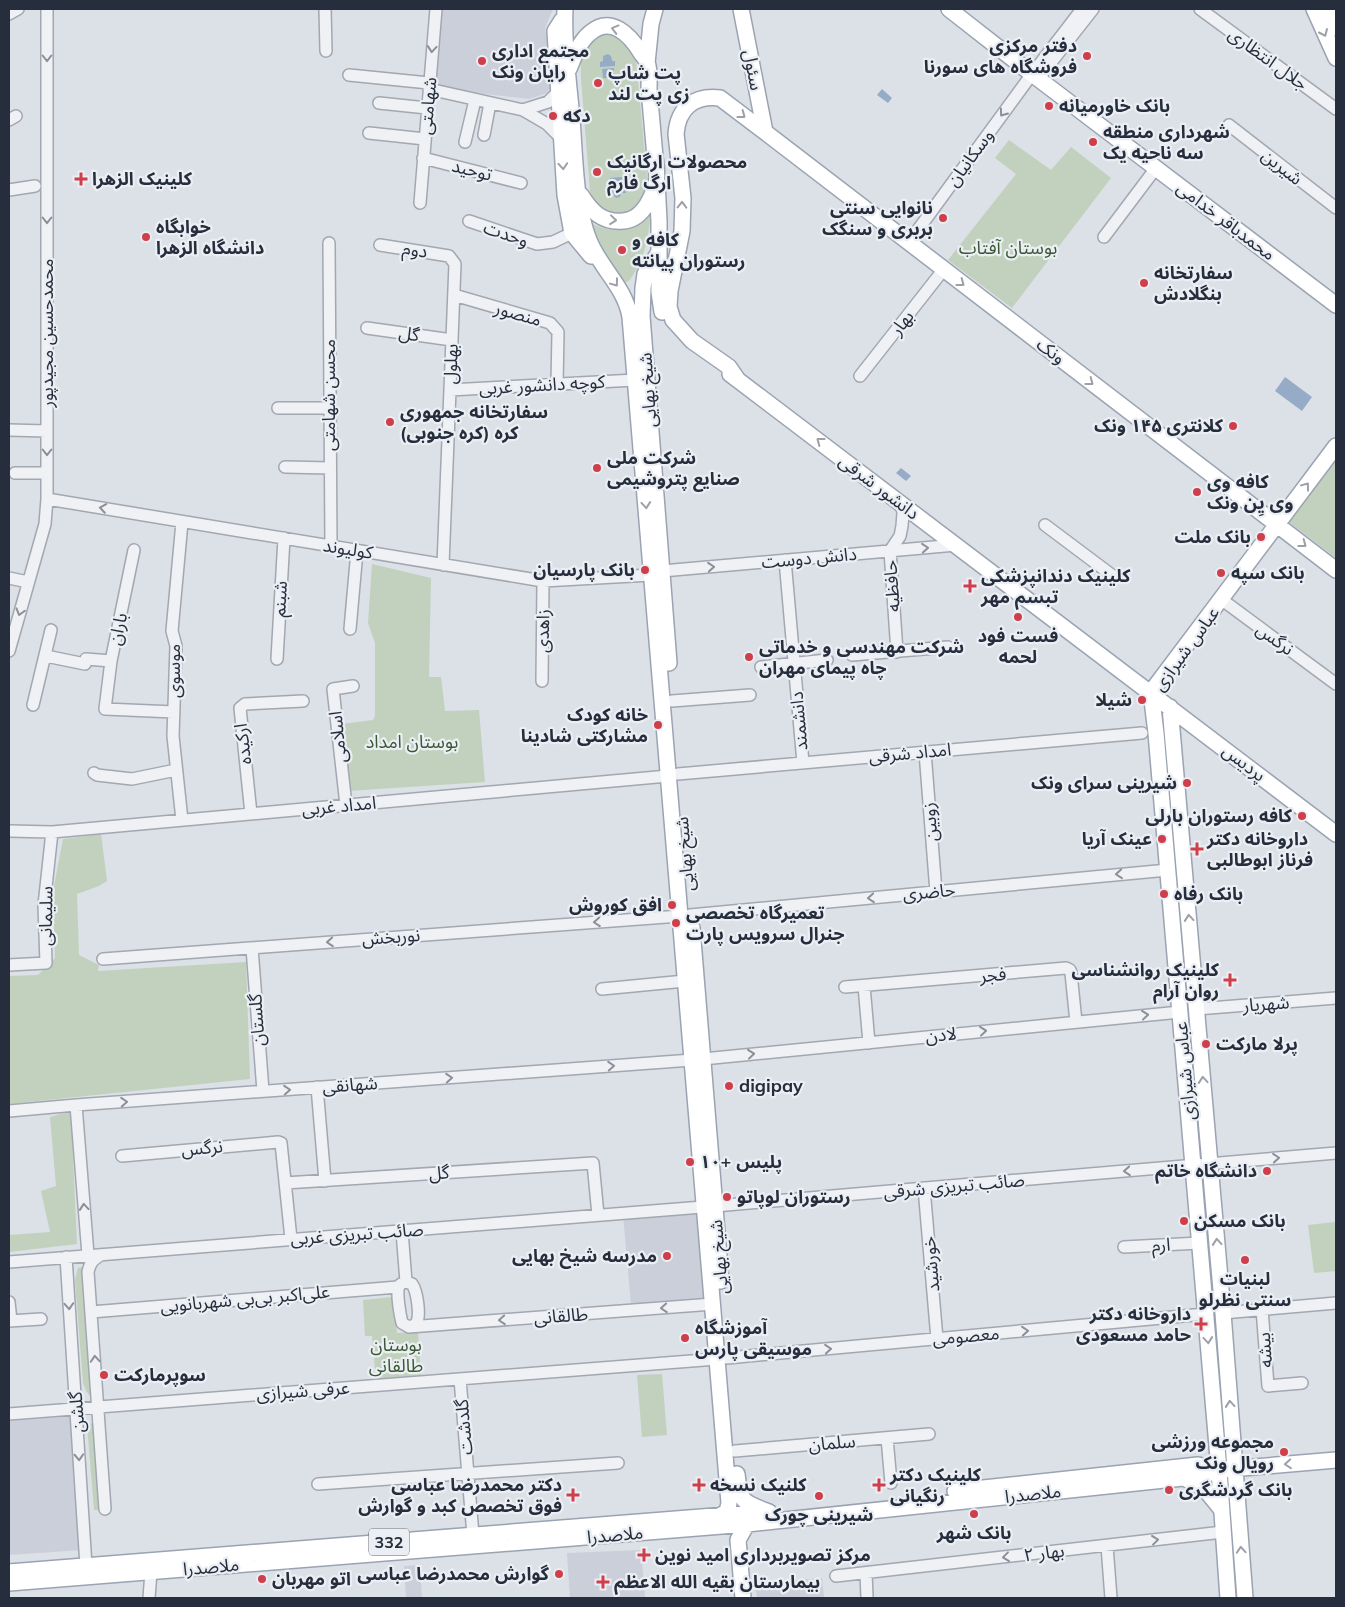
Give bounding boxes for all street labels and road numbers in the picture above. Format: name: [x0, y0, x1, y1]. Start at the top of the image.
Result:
street label: جلال انتظاری: [1224, 22, 1313, 95]
street label: سئول: [738, 47, 769, 92]
street label: شهامتی: [414, 76, 441, 136]
street label: وسکانیان: [941, 124, 998, 191]
street label: شیرین: [1257, 143, 1307, 190]
street label: توحید: [450, 153, 495, 186]
street label: محمدباقر خدامی: [1172, 176, 1280, 265]
street label: وحدت: [481, 215, 532, 252]
street label: دوم: [400, 236, 429, 266]
street label: محمدحسین مجیدپور: [35, 258, 58, 409]
street label: منصور: [491, 296, 544, 331]
street label: بهار: [884, 305, 919, 341]
street label: گل: [397, 321, 422, 347]
street label: ونک: [1032, 332, 1070, 369]
street label: محسن شهامتی: [317, 339, 340, 451]
street label: بهلول: [438, 343, 463, 385]
street label: شیخ بهایی: [633, 352, 664, 428]
street label: کوچه دانشور غربی: [478, 370, 606, 399]
street label: دانشور شرقی: [835, 449, 924, 524]
street label: کولیوند: [321, 533, 375, 564]
street label: دانش دوست: [760, 542, 858, 573]
street label: حافظیه: [878, 559, 905, 613]
street label: شبنم: [267, 580, 294, 618]
street label: عباس شیرازی: [1147, 602, 1224, 696]
street label: زاهدی: [531, 609, 554, 653]
street label: باران: [103, 610, 132, 647]
street label: نرگس: [1252, 617, 1299, 660]
street label: موسوی: [162, 644, 185, 698]
street label: دانشمند: [784, 691, 813, 752]
street label: اسلامی: [323, 710, 352, 764]
street label: ارکیده: [229, 722, 256, 766]
street label: امداد شرقی: [868, 737, 952, 768]
street label: پردیس: [1218, 739, 1271, 787]
street label: امداد غربی: [301, 791, 377, 820]
street label: زوبین: [916, 801, 943, 843]
street label: شیخ بهایی: [670, 815, 701, 892]
street label: حاضری: [902, 878, 956, 905]
street label: سلیمانی: [33, 886, 58, 946]
street label: نوربخش: [361, 923, 421, 950]
street label: فجر: [978, 962, 1007, 987]
street label: شهریار: [1241, 990, 1290, 1017]
street label: گلستان: [243, 993, 270, 1047]
street label: لادن: [924, 1021, 958, 1048]
street label: عباس شیرازی: [1169, 1021, 1200, 1121]
street label: شهانقی: [321, 1071, 378, 1098]
street label: نرگس: [180, 1134, 224, 1161]
street label: گل: [428, 1160, 451, 1185]
street label: صائب تبریزی شرقی: [882, 1168, 1026, 1203]
street label: صائب تبریزی غربی: [290, 1217, 424, 1250]
street label: شیخ بهایی: [704, 1218, 735, 1295]
street label: ارم: [1151, 1233, 1171, 1259]
street label: خورشید: [917, 1235, 944, 1293]
street label: علی‌اکبر بی‌بی شهربانویی: [159, 1280, 331, 1317]
street label: طالقانی: [533, 1302, 589, 1329]
street label: معصومی: [932, 1321, 1000, 1350]
street label: بیشه: [1252, 1331, 1277, 1369]
street label: عرفی شیرازی: [255, 1376, 351, 1405]
street label: گلشن: [64, 1390, 89, 1433]
street label: گلدشت: [450, 1397, 477, 1456]
street label: سلمان: [807, 1429, 857, 1456]
street label: ملاصدرا: [1004, 1479, 1062, 1508]
street label: ملاصدرا: [586, 1521, 644, 1548]
road number: 332: [369, 1528, 409, 1555]
street label: بهار ۲: [1022, 1539, 1066, 1566]
street label: ملاصدرا: [182, 1553, 240, 1580]

